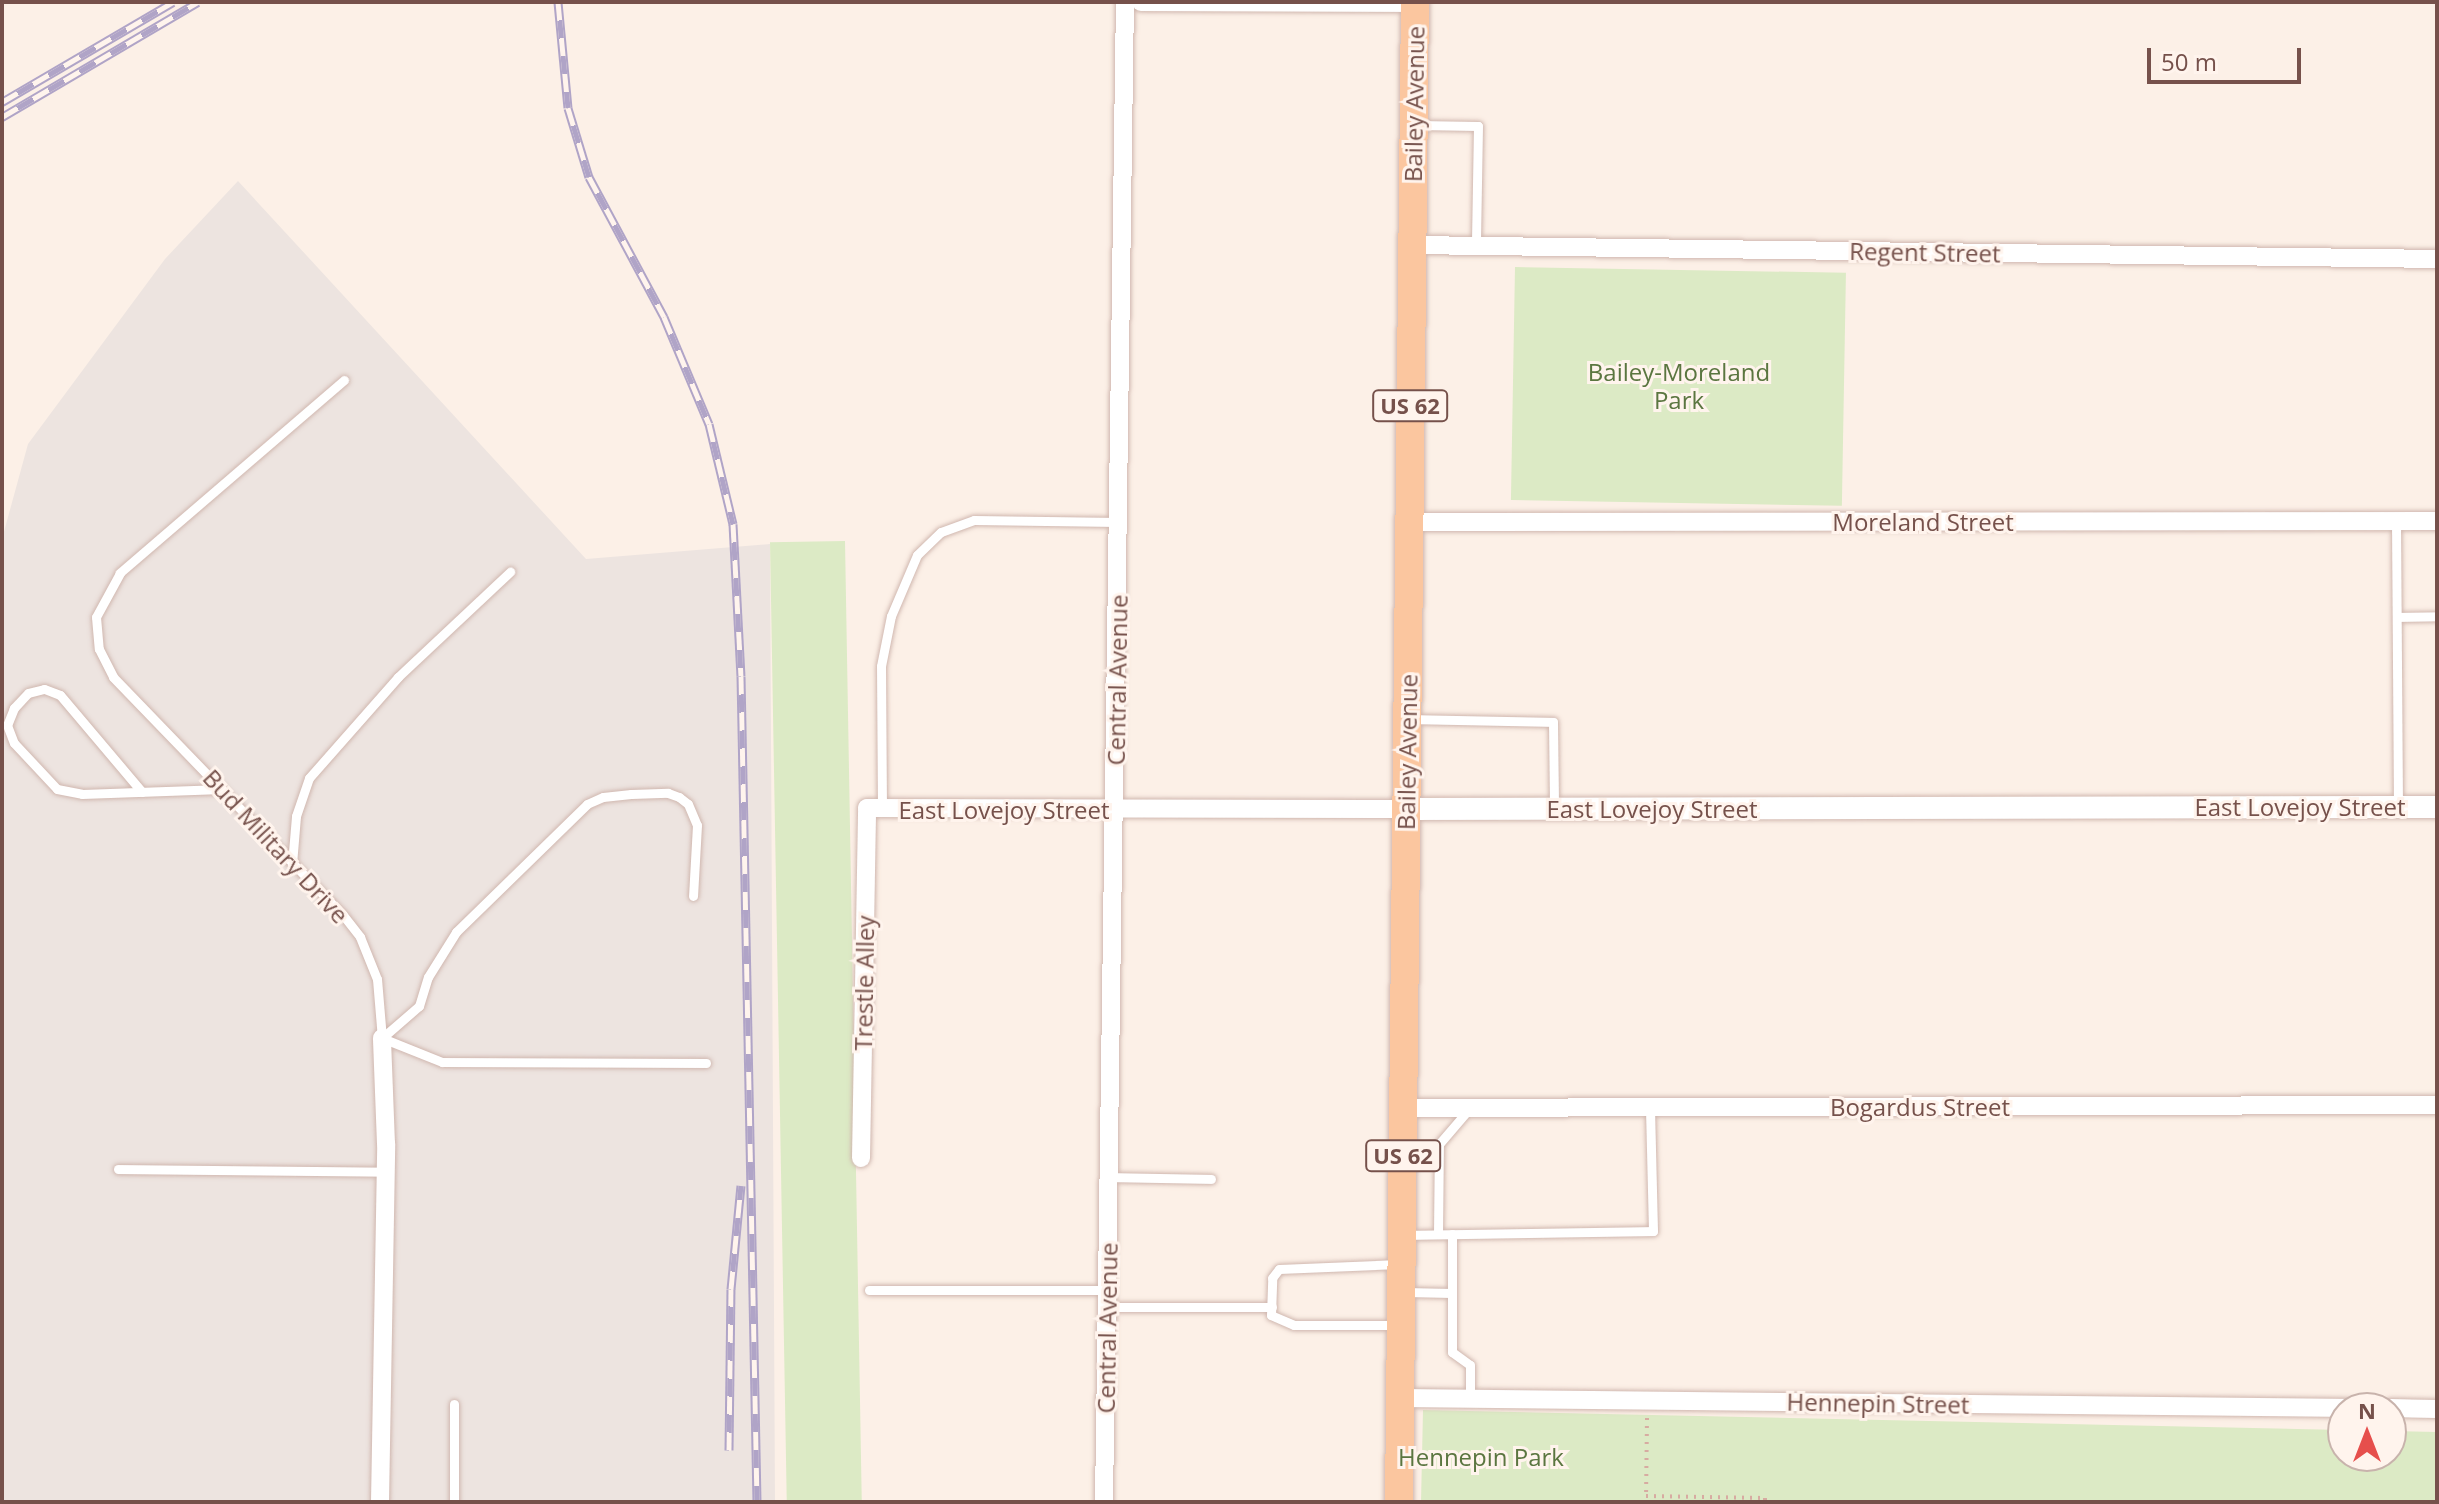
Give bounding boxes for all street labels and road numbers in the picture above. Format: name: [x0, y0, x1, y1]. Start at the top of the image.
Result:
street label: Bailey Avenue: [1398, 26, 1430, 182]
street label: Regent Street: [1849, 236, 2001, 268]
road number: US 62: [1372, 388, 1448, 424]
street label: Moreland Street: [1832, 508, 2014, 536]
street label: Central Avenue: [1101, 594, 1133, 766]
street label: Bailey Avenue: [1391, 674, 1423, 830]
street label: Bud Military Drive: [197, 763, 355, 929]
street label: East Lovejoy Street: [2194, 793, 2406, 821]
street label: East Lovejoy Street: [1546, 795, 1758, 823]
street label: East Lovejoy Street: [898, 796, 1110, 824]
street label: Trestle Alley: [848, 915, 880, 1051]
street label: Bogardus Street: [1830, 1093, 2010, 1121]
road number: US 62: [1365, 1138, 1441, 1174]
street label: Central Avenue: [1091, 1242, 1123, 1414]
street label: Hennepin Street: [1786, 1387, 1970, 1419]

